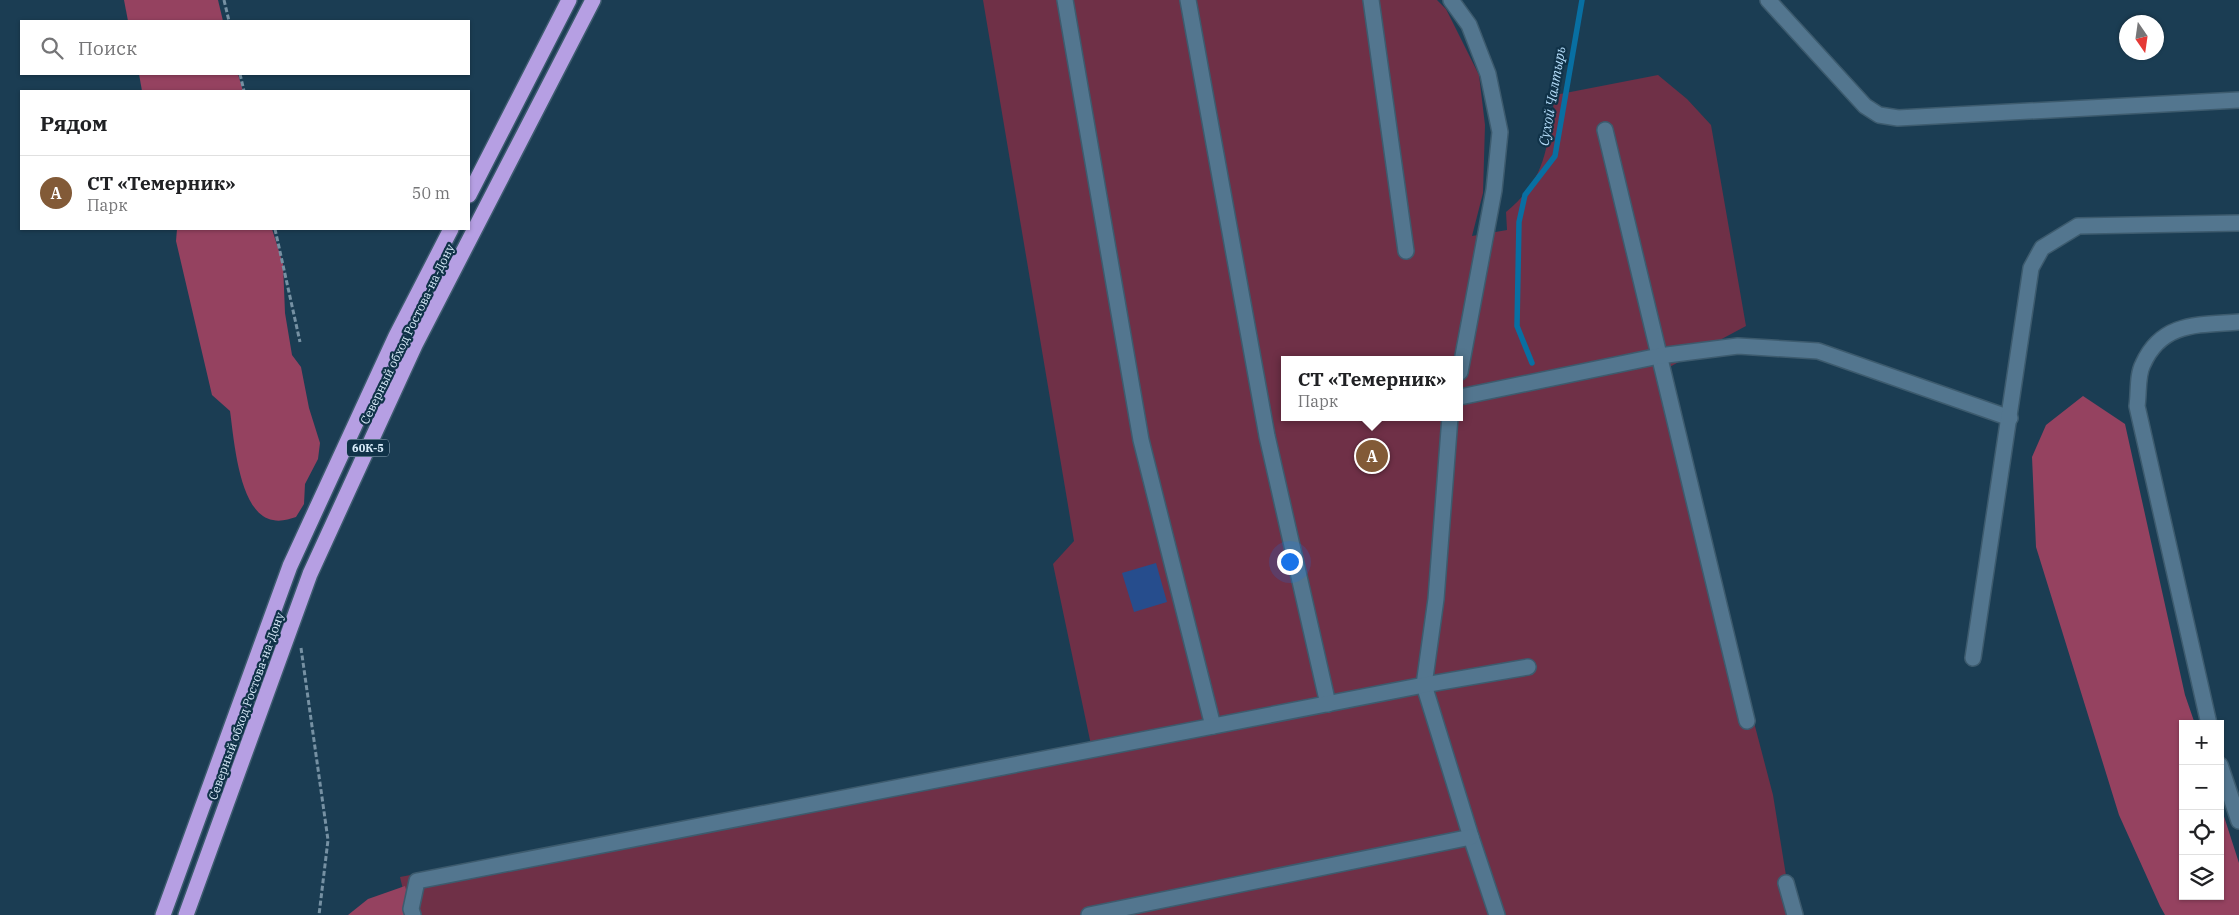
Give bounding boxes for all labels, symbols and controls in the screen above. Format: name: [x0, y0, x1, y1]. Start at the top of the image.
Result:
north arrow: [2119, 15, 2164, 60]
search box: [20, 20, 470, 75]
icon: search: [38, 34, 66, 62]
text: Поиск: [78, 36, 137, 60]
water label: Сухой Чалтырь: [1534, 45, 1570, 147]
text: Рядом: [40, 109, 108, 137]
text: СТ «Темерник»: [87, 171, 236, 195]
text: A: [50, 183, 62, 203]
text: 50 m: [412, 183, 450, 203]
text: Парк: [87, 195, 127, 215]
street label: Северный обход Ростова-на-Дону: [357, 241, 458, 427]
popup: [1281, 356, 1463, 421]
text: СТ «Темерник»: [1298, 367, 1446, 391]
text: Парк: [1298, 391, 1338, 411]
pin: A: [1356, 437, 1388, 475]
road number: 60К-5: [347, 439, 389, 456]
your location: [1277, 549, 1303, 575]
street label: Северный обход Ростова-на-Дону: [205, 610, 287, 802]
map controls: [2179, 720, 2224, 900]
button: +: [2179, 720, 2224, 765]
button: −: [2179, 765, 2224, 810]
button: locate: [2179, 810, 2224, 855]
button: layers: [2179, 855, 2224, 900]

